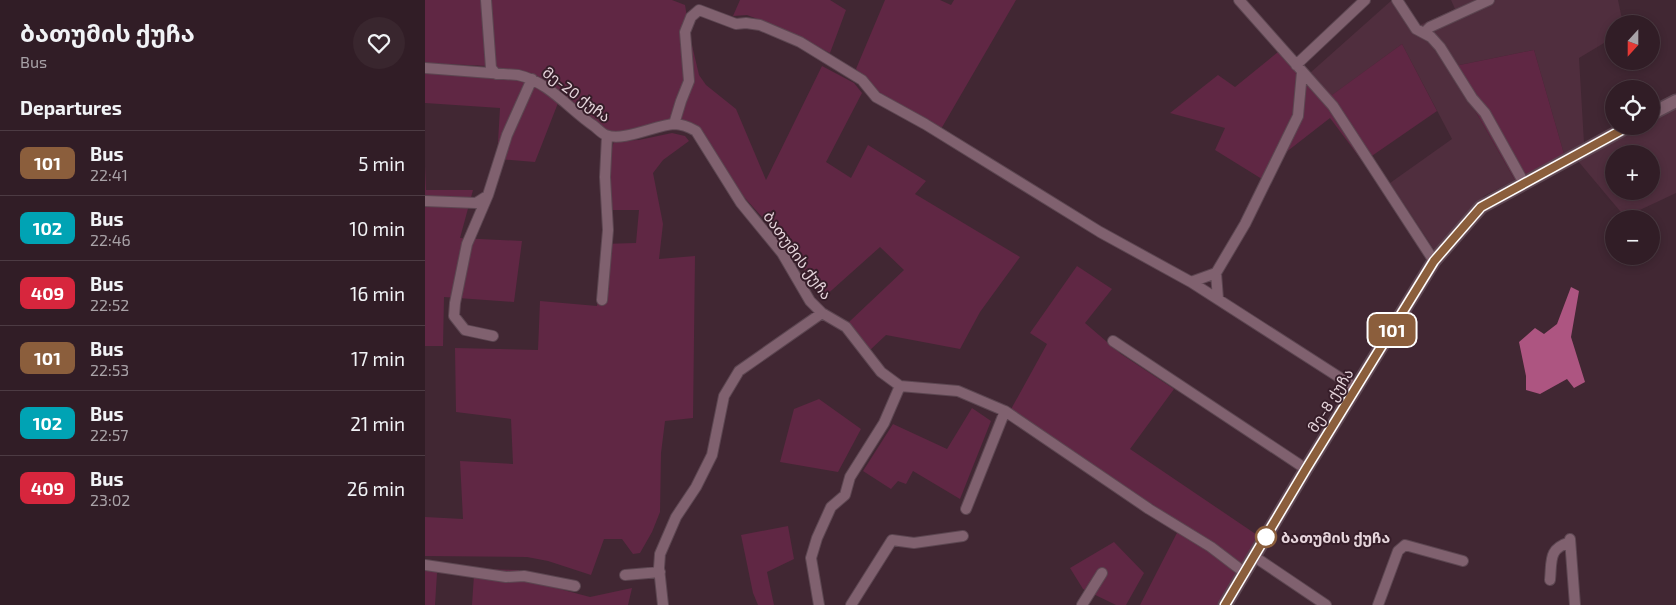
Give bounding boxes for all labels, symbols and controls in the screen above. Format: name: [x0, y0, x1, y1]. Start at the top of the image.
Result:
north arrow: [1605, 15, 1660, 70]
map controls: [1605, 15, 1660, 265]
button: heart: [353, 17, 405, 69]
text: ბათუმის ქუჩა: [20, 18, 195, 47]
text: Bus: [20, 52, 47, 71]
street label: მე-20 ქუჩა: [539, 63, 614, 126]
button: locate: [1605, 80, 1660, 135]
text: Departures: [20, 96, 122, 119]
text: Bus: [90, 142, 124, 165]
button: +: [1605, 145, 1660, 200]
text: 101: [34, 152, 61, 174]
text: 5 min: [358, 152, 405, 175]
text: 22:41: [90, 165, 128, 184]
text: Bus: [90, 207, 124, 230]
street label: ბათუმის ქუჩა: [759, 207, 836, 303]
button: −: [1605, 210, 1660, 265]
text: 102: [33, 217, 62, 239]
text: 10 min: [349, 217, 405, 240]
text: 22:46: [90, 230, 131, 249]
text: Bus: [90, 272, 124, 295]
text: 409: [31, 282, 64, 304]
text: 16 min: [350, 282, 405, 305]
text: 22:52: [90, 295, 129, 314]
line badge: 101: [1363, 314, 1421, 346]
text: 101: [1379, 319, 1405, 341]
text: Bus: [90, 337, 124, 360]
text: 101: [34, 347, 61, 369]
text: 17 min: [351, 347, 405, 370]
text: 22:53: [90, 360, 129, 379]
street label: მე-8 ქუჩა: [1303, 365, 1358, 436]
text: Bus: [90, 402, 124, 425]
text: 102: [33, 412, 62, 434]
text: 21 min: [350, 412, 405, 435]
text: 22:57: [90, 425, 129, 444]
text: Bus: [90, 467, 124, 490]
text: 409: [31, 477, 64, 499]
text: 26 min: [347, 477, 405, 500]
text: 23:02: [90, 490, 130, 509]
marker: ბათუმის ქუჩა: [1255, 526, 1277, 548]
place label: ბათუმის ქუჩა: [1281, 528, 1390, 547]

